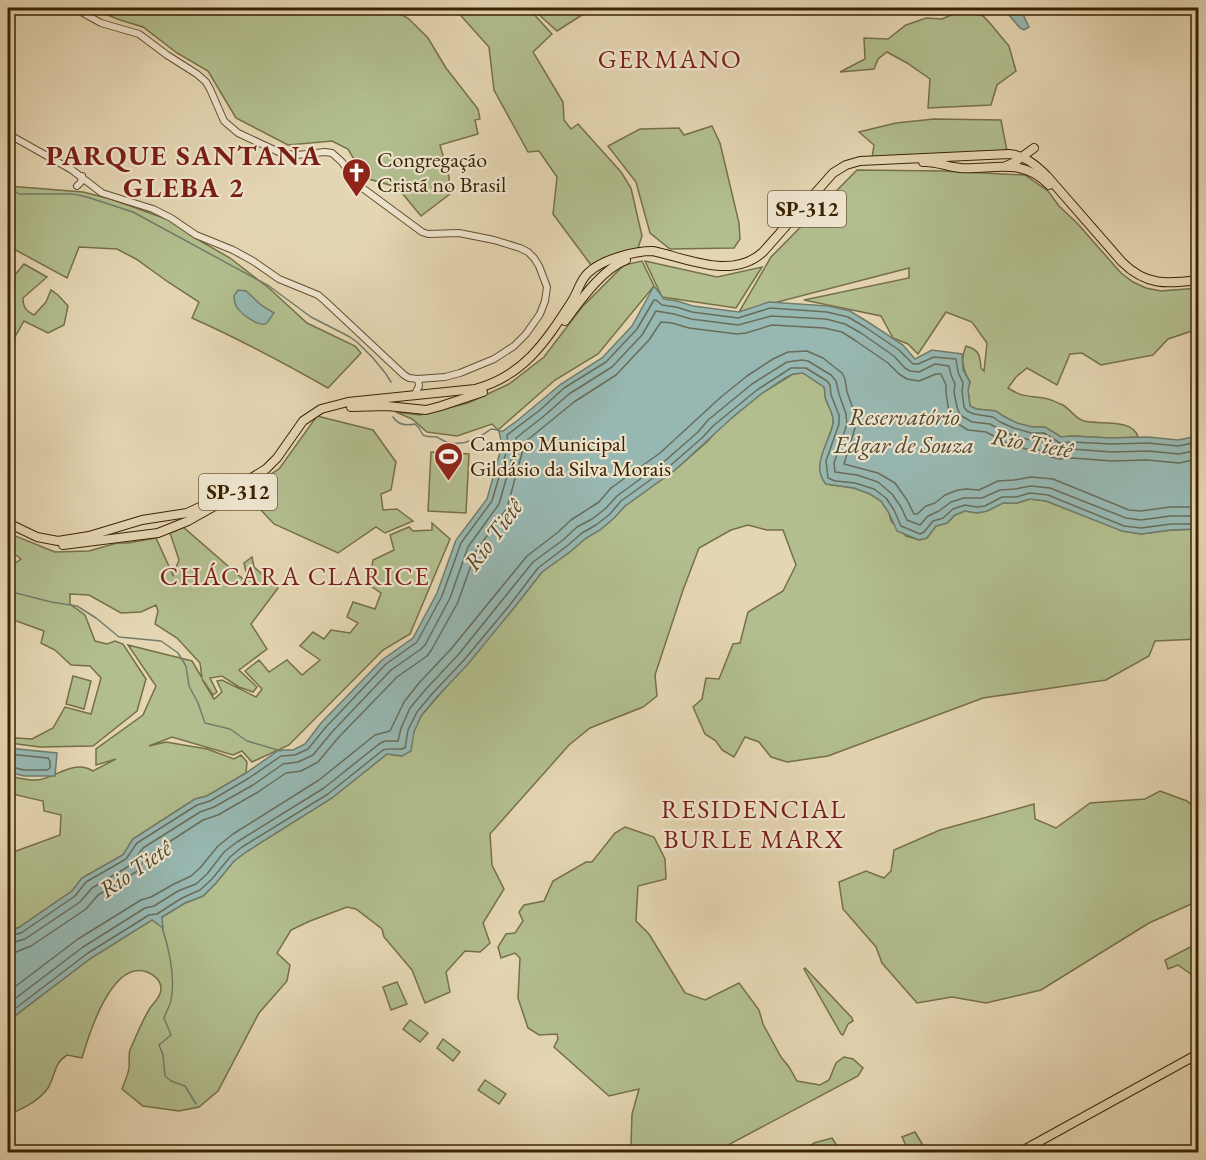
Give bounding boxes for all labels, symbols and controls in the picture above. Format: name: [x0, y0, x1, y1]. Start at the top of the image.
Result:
district label: GERMANO: [598, 42, 742, 76]
district label: PARQUE SANTANA GLEBA 2: [46, 137, 322, 205]
place label: Congregação Cristã no Brasil: [377, 145, 506, 199]
church icon: Congregação Cristã no Brasil: [340, 156, 372, 198]
road number: SP-312: [768, 191, 846, 227]
water label: Reservatório Edgar de Souza: [833, 401, 974, 460]
water label: Rio Tietê: [989, 420, 1077, 465]
place label: Campo Municipal Gildásio da Silva Morais: [470, 429, 671, 483]
sports icon: Campo Municipal Gildásio da Silva Morais: [433, 440, 465, 482]
road number: SP-312: [199, 474, 277, 510]
water label: Rio Tietê: [456, 491, 530, 577]
district label: CHÁCARA CLARICE: [160, 559, 430, 593]
district label: RESIDENCIAL BURLE MARX: [661, 792, 847, 856]
water label: Rio Tietê: [92, 831, 179, 905]

